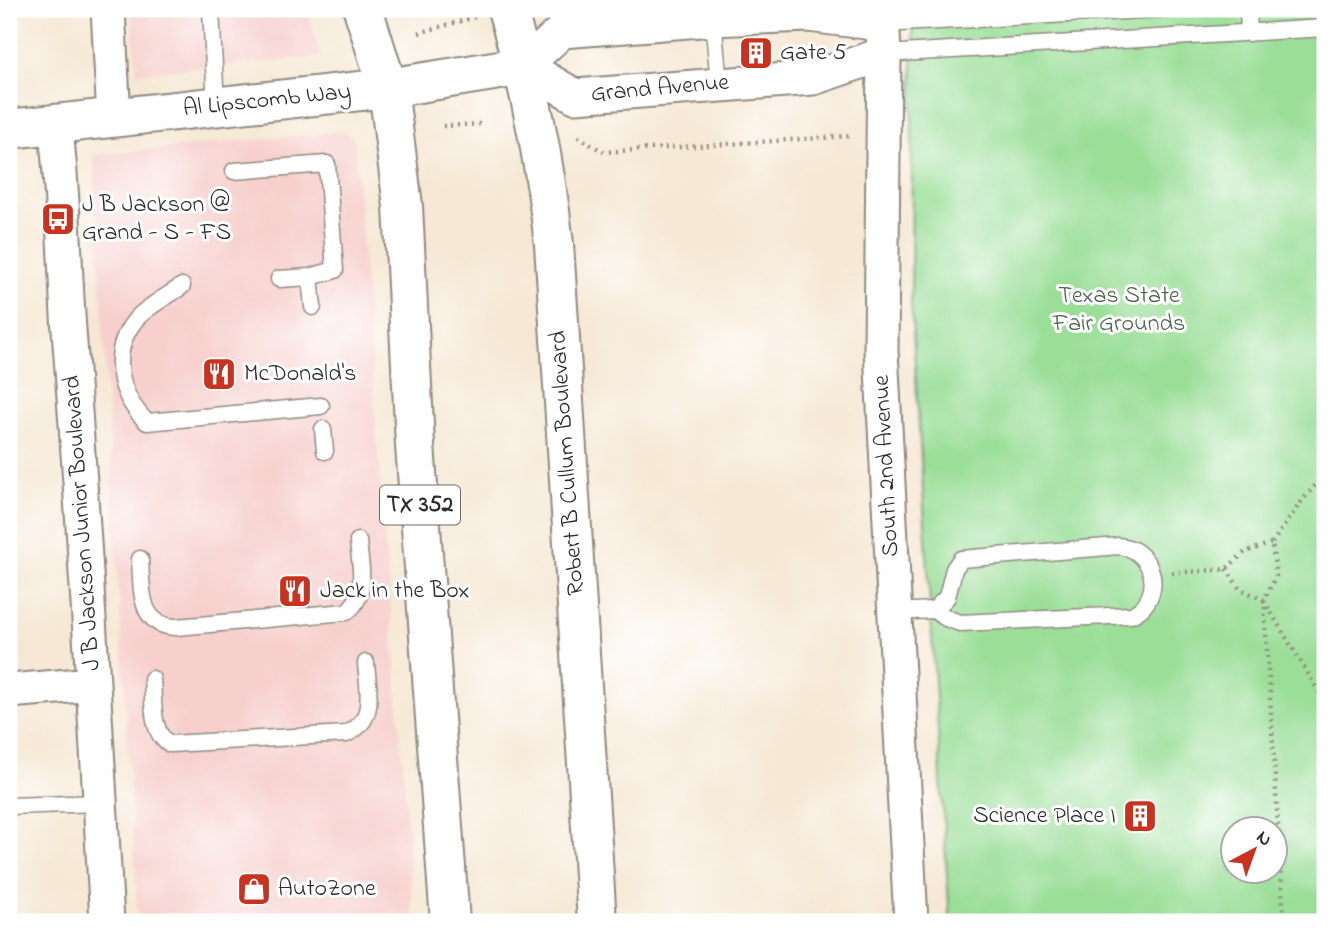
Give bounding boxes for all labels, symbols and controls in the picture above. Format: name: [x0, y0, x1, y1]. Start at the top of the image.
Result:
building icon: Gate 5: [737, 34, 775, 72]
place label: Gate 5: [780, 36, 847, 71]
street label: Grand Avenue: [589, 66, 731, 112]
street label: Al Lipscomb Way: [181, 75, 353, 128]
place label: J B Jackson @ Grand - S - FS: [82, 188, 231, 251]
bus stop icon: J B Jackson @ Grand - S - FS: [39, 200, 77, 238]
park label: Texas State Fair Grounds: [1052, 279, 1185, 342]
street label: Robert B Cullum Boulevard: [541, 329, 595, 597]
restaurant icon: McDonald's: [200, 355, 238, 393]
place label: McDonald's: [244, 357, 356, 392]
street label: J B Jackson Junior Boulevard: [55, 374, 111, 672]
street label: South 2nd Avenue: [865, 374, 909, 558]
road number: TX 352: [380, 485, 460, 524]
restaurant icon: Jack in the Box: [276, 572, 314, 610]
place label: Jack in the Box: [320, 574, 470, 609]
building icon: Science Place I: [1121, 797, 1159, 835]
place label: Science Place I: [973, 799, 1116, 834]
north arrow: [1218, 816, 1288, 886]
text: N: [1250, 825, 1277, 854]
shop icon: AutoZone: [235, 870, 273, 908]
place label: AutoZone: [278, 872, 376, 907]

